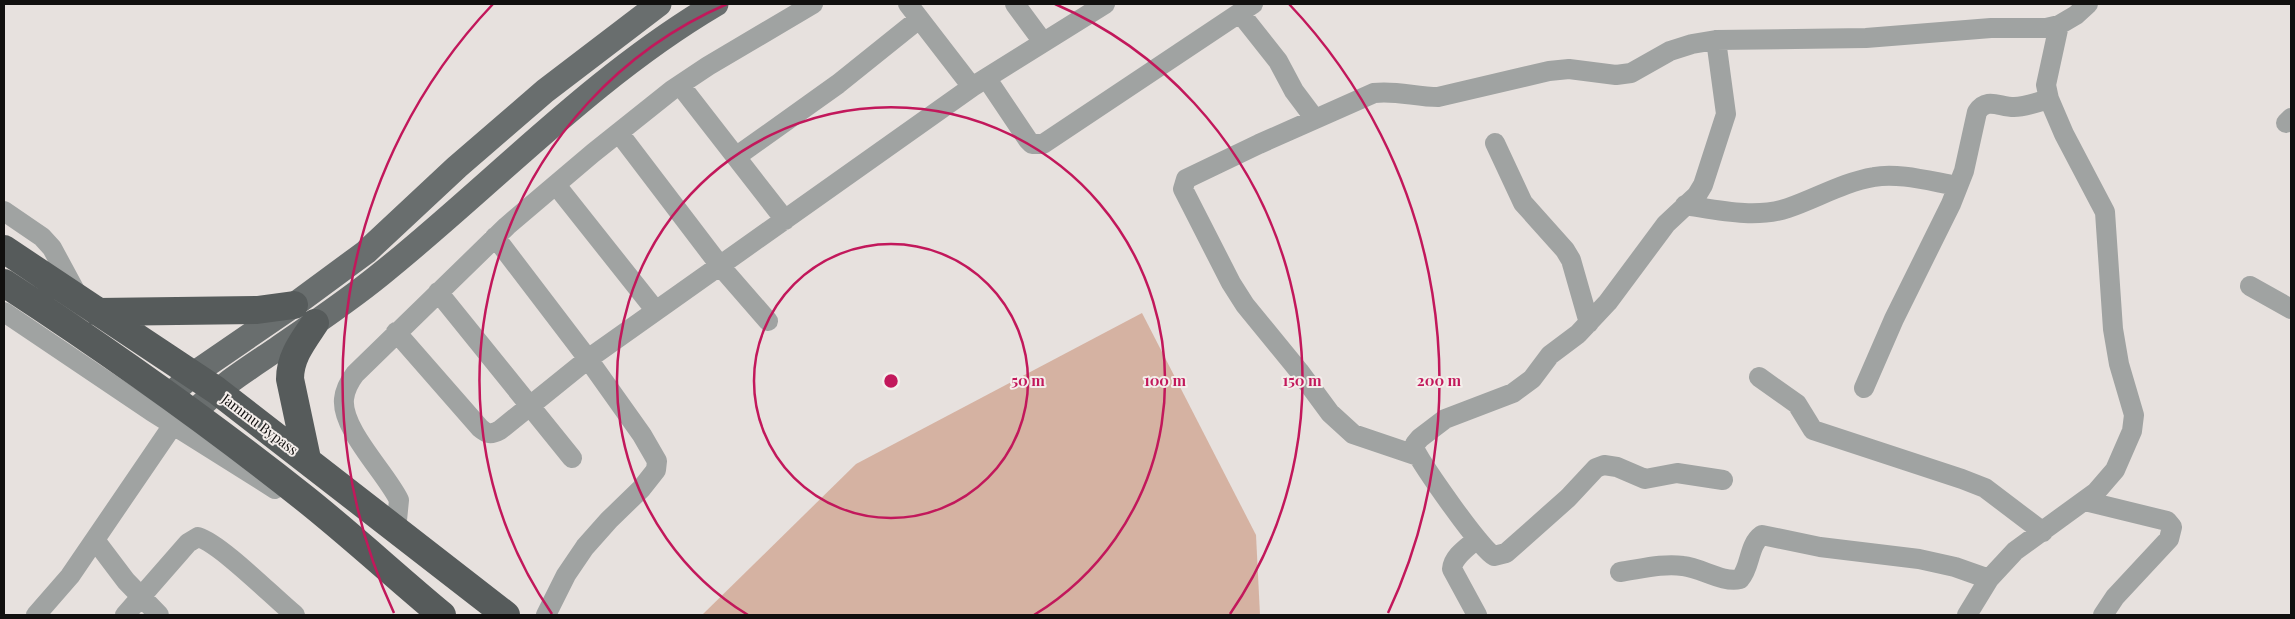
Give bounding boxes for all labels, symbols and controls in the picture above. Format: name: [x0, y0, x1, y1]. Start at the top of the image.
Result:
text: 50 m: [1011, 370, 1045, 390]
text: 100 m: [1144, 370, 1187, 390]
text: 150 m: [1282, 370, 1322, 390]
text: 200 m: [1417, 370, 1462, 390]
centre of rings: [882, 372, 900, 390]
street label: Jammu Bypass: [217, 388, 302, 459]

